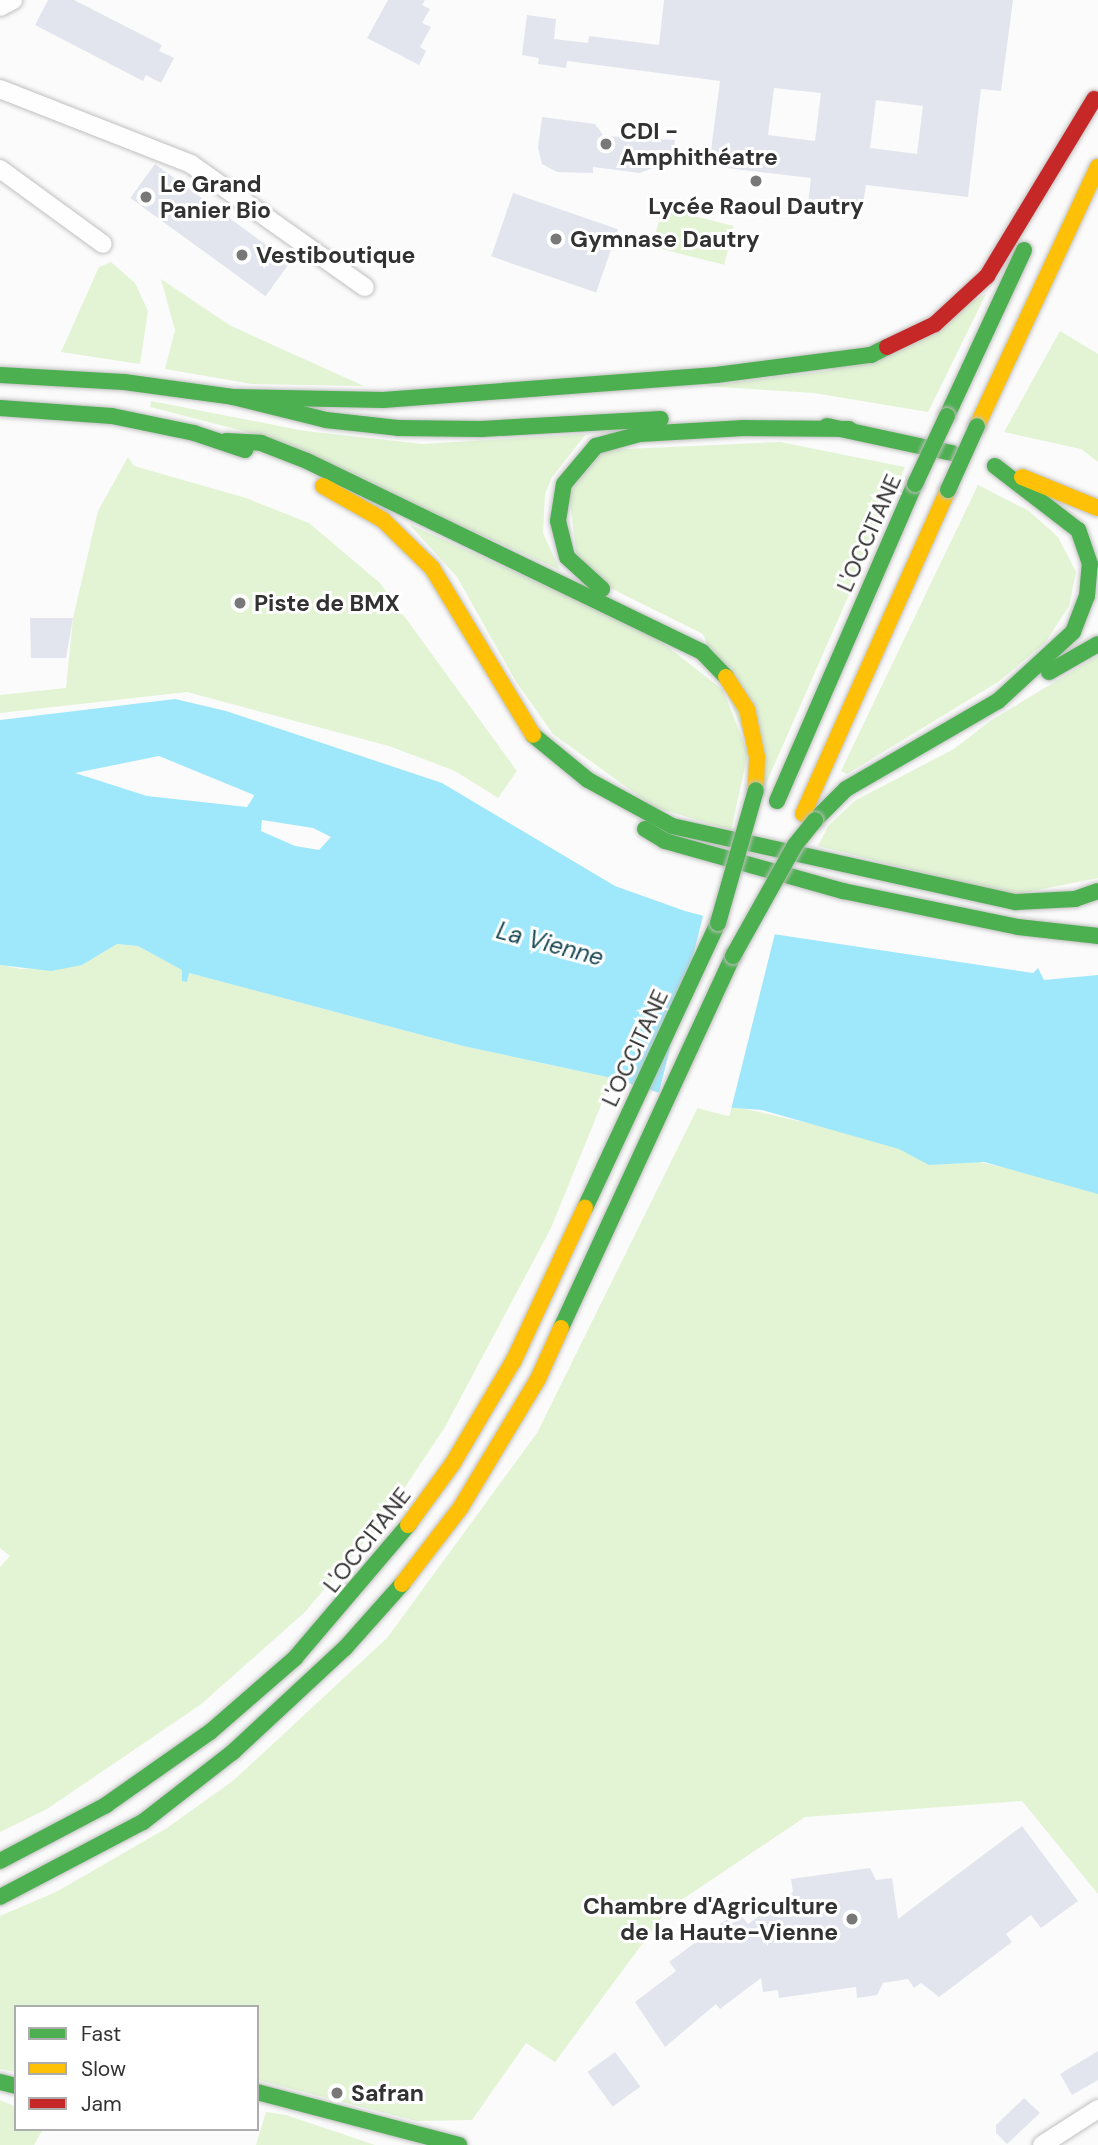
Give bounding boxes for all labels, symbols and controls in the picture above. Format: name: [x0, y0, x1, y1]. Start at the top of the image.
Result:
place label: CDI - Amphithéatre: [620, 117, 778, 171]
marker: CDI - Amphithéatre: [598, 136, 614, 152]
place label: Le Grand Panier Bio: [160, 170, 271, 224]
marker: Lycée Raoul Dautry: [748, 173, 764, 189]
marker: Le Grand Panier Bio: [138, 189, 154, 205]
place label: Lycée Raoul Dautry: [648, 192, 864, 220]
place label: Gymnase Dautry: [570, 225, 760, 253]
marker: Gymnase Dautry: [548, 231, 564, 247]
place label: Vestiboutique: [256, 241, 415, 269]
marker: Vestiboutique: [234, 247, 250, 263]
street label: L'OCCITANE: [831, 470, 907, 596]
place label: Piste de BMX: [254, 589, 400, 617]
marker: Piste de BMX: [232, 595, 248, 611]
water label: La Vienne: [493, 916, 607, 972]
street label: L'OCCITANE: [596, 985, 674, 1111]
street label: L'OCCITANE: [317, 1482, 417, 1598]
place label: Chambre d'Agriculture de la Haute-Vienne: [583, 1892, 838, 1946]
marker: Chambre d'Agriculture de la Haute-Vienne: [844, 1911, 860, 1927]
legend: [14, 2005, 259, 2131]
text: Fast: [81, 2020, 121, 2048]
text: Slow: [81, 2055, 126, 2083]
place label: Safran: [351, 2079, 424, 2107]
marker: Safran: [329, 2085, 345, 2101]
text: Jam: [81, 2090, 122, 2118]

